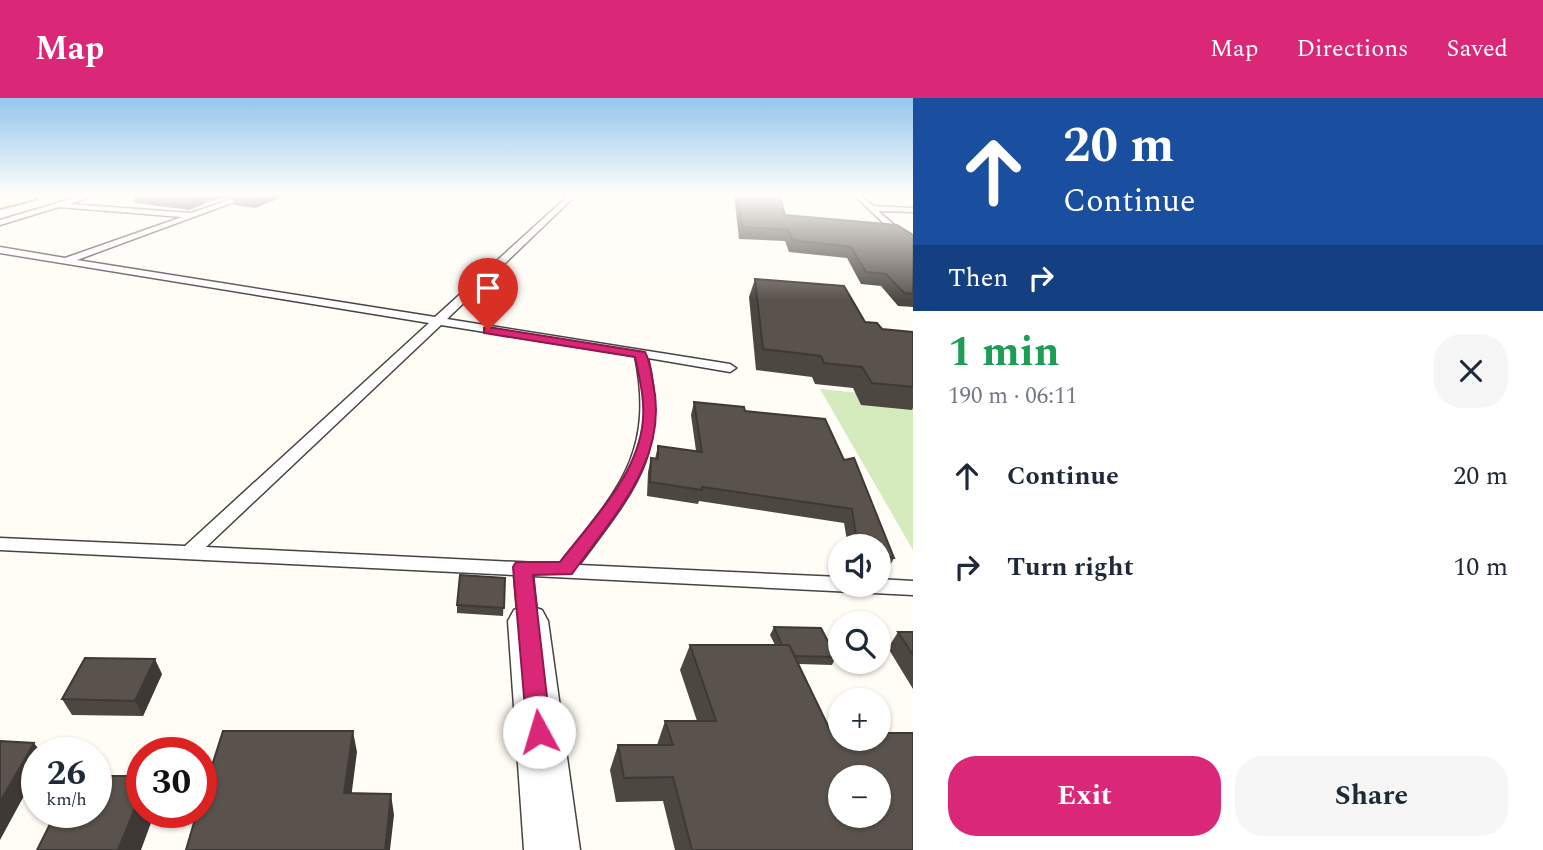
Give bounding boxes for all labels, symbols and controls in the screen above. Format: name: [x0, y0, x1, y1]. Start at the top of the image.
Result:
text: Map: [35, 24, 104, 74]
text: Map: [1210, 31, 1258, 67]
text: Directions: [1296, 31, 1408, 67]
text: Saved: [1446, 31, 1508, 67]
text: 20 m: [1063, 109, 1174, 184]
icon: ahead: [948, 126, 1039, 217]
text: Continue: [1063, 177, 1196, 226]
pin: [458, 258, 518, 330]
text: Then: [948, 258, 1008, 298]
icon: right: [1022, 259, 1060, 297]
icon: arrive: [469, 269, 507, 307]
text: 1 min: [948, 321, 1060, 384]
button: close: [1434, 334, 1508, 408]
text: 190 m · 06:11: [948, 379, 1077, 414]
text: Continue: [1007, 456, 1119, 496]
text: 20 m: [1453, 456, 1508, 496]
icon: ahead: [948, 457, 986, 495]
map controls: [828, 534, 891, 828]
button: sound: [828, 534, 891, 597]
text: Turn right: [1007, 547, 1134, 587]
text: 10 m: [1453, 547, 1508, 587]
icon: right: [948, 548, 986, 586]
button: search: [828, 611, 891, 674]
button: +: [828, 688, 891, 751]
position arrow: [502, 695, 576, 769]
speed limit sign: 30: [126, 737, 217, 828]
text: 26: [47, 747, 86, 800]
button: Exit: [948, 756, 1221, 836]
button: Share: [1235, 756, 1508, 836]
button: −: [828, 765, 891, 828]
text: km/h: [46, 786, 87, 813]

